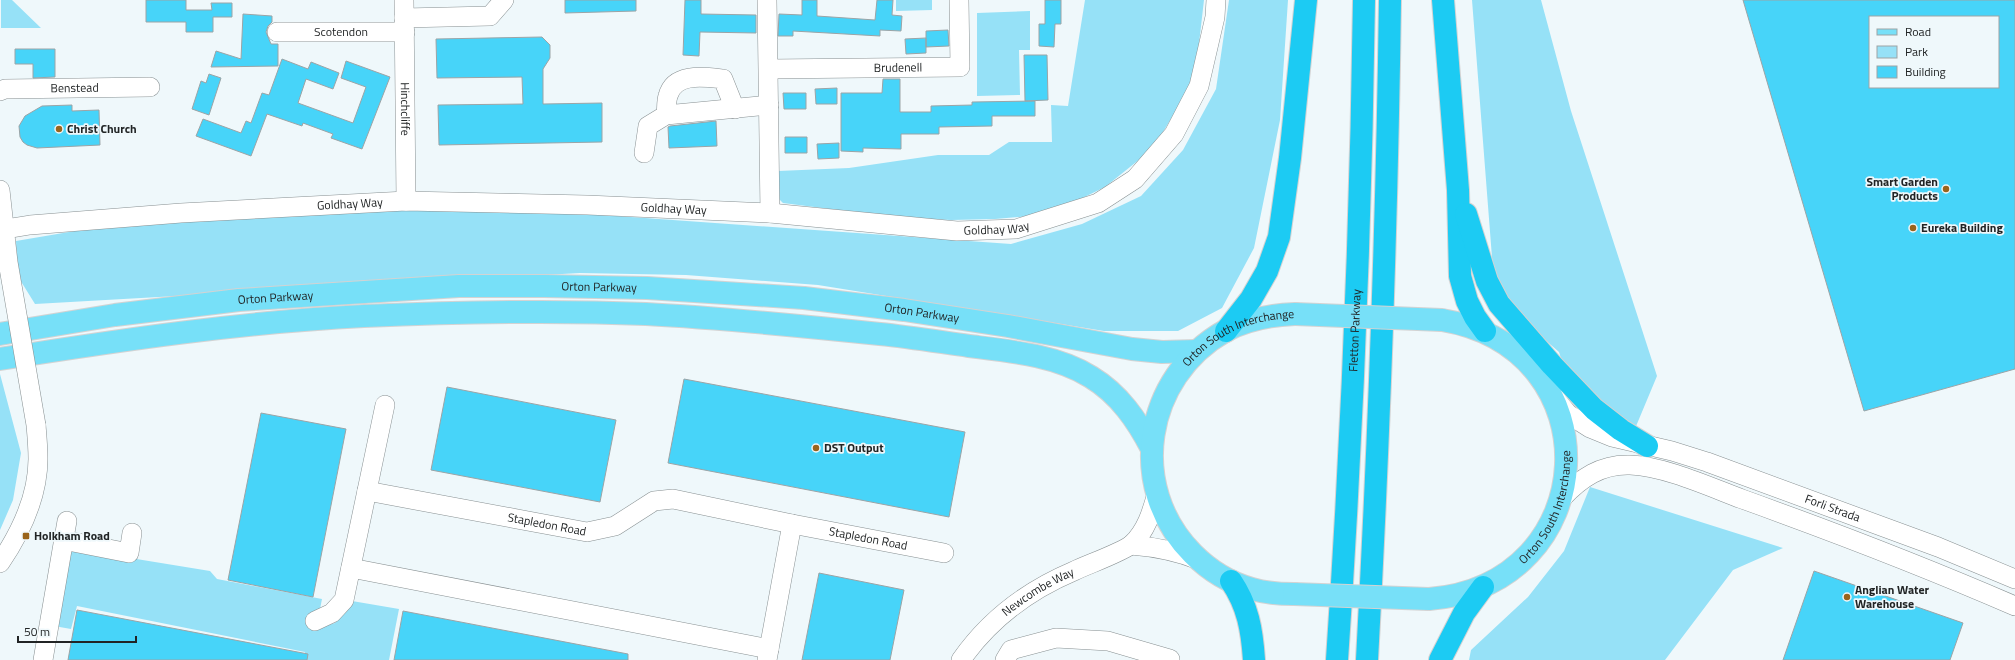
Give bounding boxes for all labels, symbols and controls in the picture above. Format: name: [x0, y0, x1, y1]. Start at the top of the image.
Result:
legend: [1869, 16, 1999, 88]
street label: Scotendon: [314, 22, 368, 41]
text: Road: [1905, 22, 1931, 41]
text: Park: [1905, 42, 1928, 61]
street label: Brudenell: [874, 57, 922, 77]
text: Building: [1905, 62, 1946, 81]
street label: Benstead: [50, 78, 99, 97]
street label: Hinchcliffe: [396, 82, 415, 136]
place label: Christ Church: [67, 119, 137, 138]
marker: Christ Church: [54, 124, 64, 134]
place label: Smart Garden Products: [1867, 172, 1938, 205]
marker: Smart Garden Products: [1941, 184, 1951, 194]
street label: Goldhay Way: [316, 192, 383, 215]
street label: Goldhay Way: [640, 197, 707, 219]
street label: Goldhay Way: [963, 215, 1032, 240]
place label: Eureka Building: [1921, 218, 2003, 237]
marker: Eureka Building: [1908, 223, 1918, 233]
street label: Orton Parkway: [561, 276, 637, 297]
street label: Orton Parkway: [237, 285, 314, 309]
street label: Fletton Parkway: [1343, 289, 1366, 372]
street label: Orton Parkway: [883, 298, 961, 327]
street label: Orton South Interchange: [1177, 304, 1295, 370]
place label: DST Output: [824, 438, 884, 457]
marker: DST Output: [811, 443, 821, 453]
street label: Orton South Interchange: [1514, 450, 1575, 568]
street label: Forli Strada: [1802, 489, 1863, 527]
street label: Stapledon Road: [506, 507, 588, 541]
street label: Stapledon Road: [827, 521, 909, 555]
place label: Holkham Road: [34, 526, 110, 545]
marker: Holkham Road: [21, 531, 31, 541]
street label: Newcombe Way: [997, 562, 1077, 621]
place label: Anglian Water Warehouse: [1855, 580, 1930, 613]
marker: Anglian Water Warehouse: [1842, 592, 1852, 602]
scale bar: [18, 618, 136, 644]
text: 50 m: [24, 622, 50, 641]

